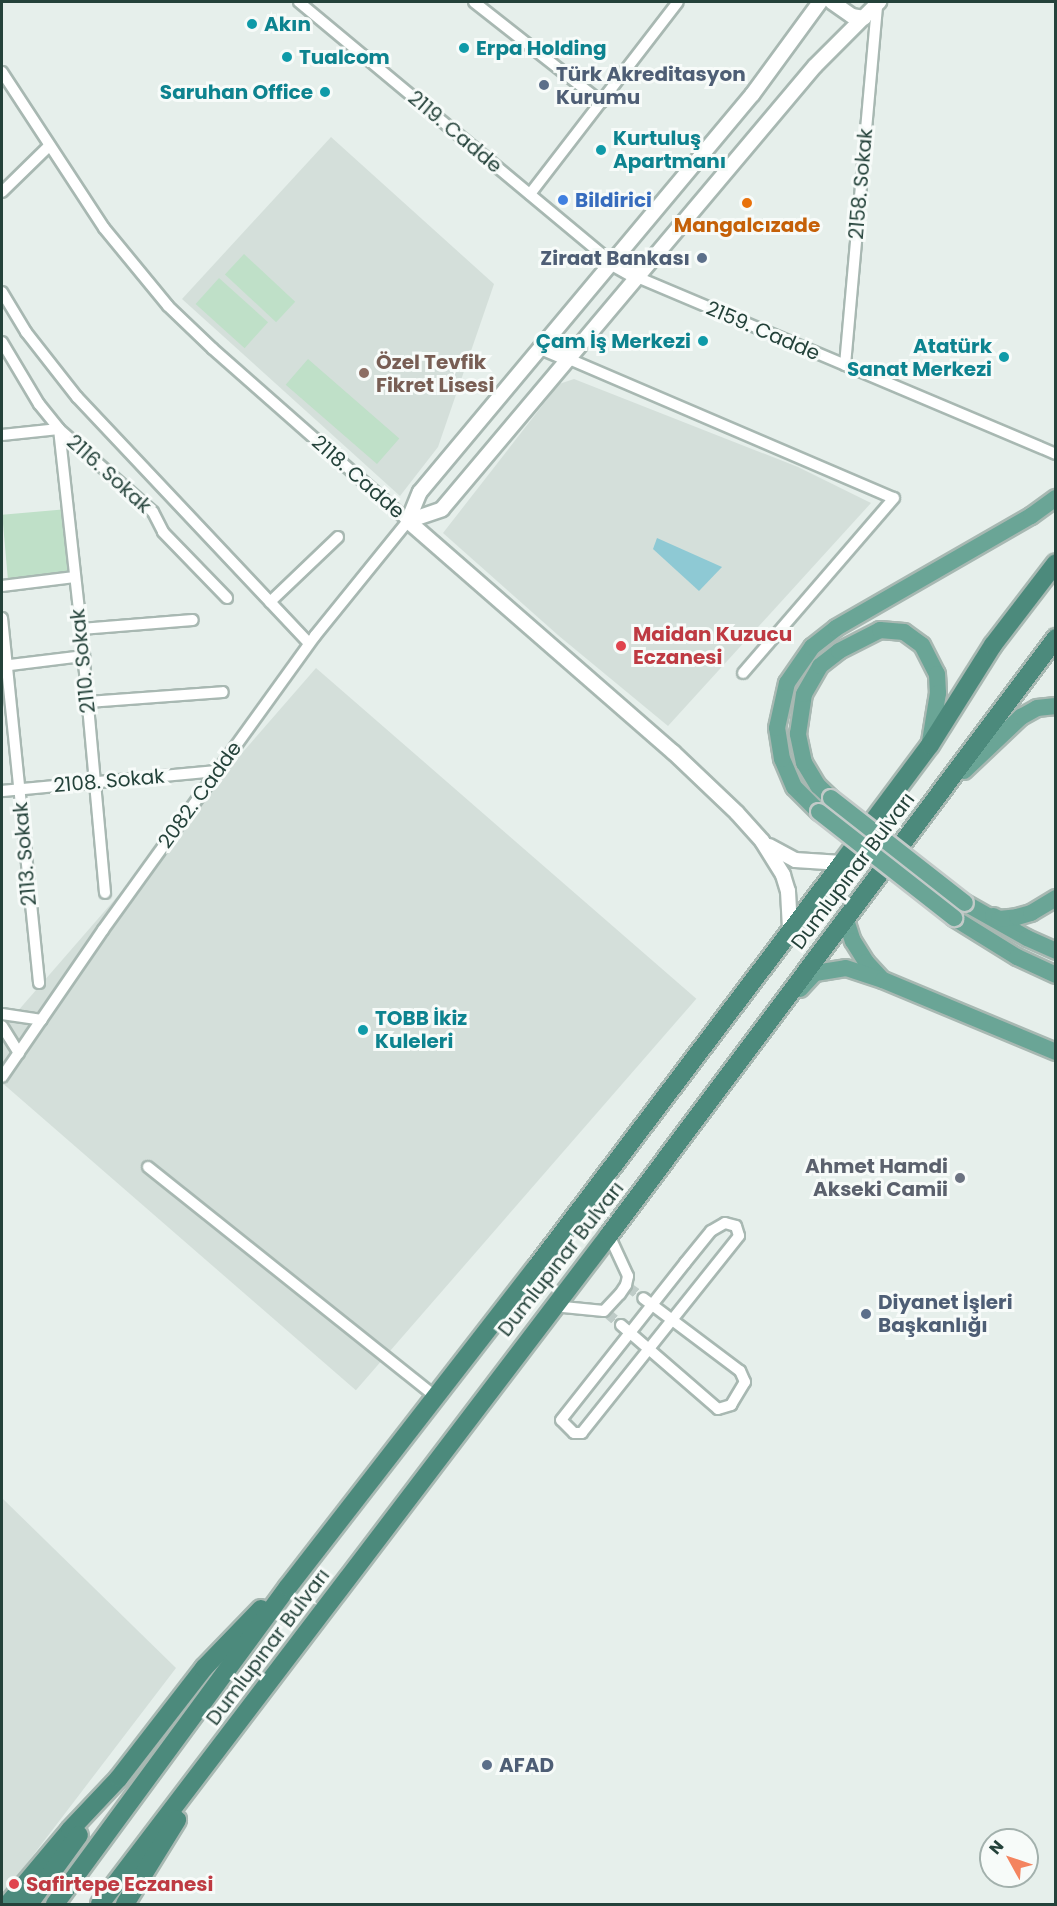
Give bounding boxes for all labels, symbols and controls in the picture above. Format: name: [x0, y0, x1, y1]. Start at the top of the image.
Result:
place label: Akın: [264, 12, 311, 36]
marker: Akın: [245, 17, 259, 31]
place label: Erpa Holding: [476, 36, 607, 60]
marker: Erpa Holding: [457, 41, 471, 55]
place label: Tualcom: [299, 45, 390, 69]
marker: Tualcom: [280, 50, 294, 64]
place label: Türk Akreditasyon Kurumu: [556, 62, 746, 109]
marker: Türk Akreditasyon Kurumu: [537, 78, 551, 92]
place label: Saruhan Office: [160, 80, 313, 104]
marker: Saruhan Office: [318, 85, 332, 99]
street label: 2119. Cadde: [403, 86, 507, 178]
place label: Kurtuluş Apartmanı: [613, 126, 726, 173]
street label: 2158. Sokak: [844, 128, 878, 240]
marker: Kurtuluş Apartmanı: [594, 143, 608, 157]
place label: Bildirici: [575, 188, 652, 212]
marker: Bildirici: [556, 193, 570, 207]
marker: Mangalcızade: [740, 196, 754, 210]
place label: Mangalcızade: [674, 213, 820, 237]
place label: Ziraat Bankası: [540, 246, 690, 270]
marker: Ziraat Bankası: [695, 251, 709, 265]
street label: 2159. Cadde: [703, 296, 823, 366]
place label: Çam İş Merkezi: [536, 329, 691, 353]
marker: Çam İş Merkezi: [696, 334, 710, 348]
place label: Atatürk Sanat Merkezi: [847, 334, 992, 381]
place label: Özel Tevfik Fikret Lisesi: [376, 350, 494, 397]
marker: Atatürk Sanat Merkezi: [997, 350, 1011, 364]
marker: Özel Tevfik Fikret Lisesi: [357, 366, 371, 380]
street label: 2116. Sokak: [62, 430, 156, 518]
street label: 2118. Cadde: [307, 430, 409, 524]
street label: 2110. Sokak: [66, 608, 100, 714]
place label: Maidan Kuzucu Eczanesi: [633, 622, 792, 669]
marker: Maidan Kuzucu Eczanesi: [614, 639, 628, 653]
street label: 2082. Cadde: [153, 737, 247, 853]
street label: 2108. Sokak: [53, 764, 165, 798]
street label: Dumlupınar Bulvarı: [786, 788, 920, 954]
street label: 2113. Sokak: [9, 801, 41, 907]
place label: TOBB İkiz Kuleleri: [375, 1006, 467, 1053]
marker: TOBB İkiz Kuleleri: [356, 1023, 370, 1037]
place label: Ahmet Hamdi Akseki Camii: [805, 1154, 948, 1201]
marker: Ahmet Hamdi Akseki Camii: [953, 1171, 967, 1185]
street label: Dumlupınar Bulvarı: [493, 1177, 629, 1341]
place label: Diyanet İşleri Başkanlığı: [878, 1290, 1013, 1337]
marker: Diyanet İşleri Başkanlığı: [859, 1307, 873, 1321]
street label: Dumlupınar Bulvarı: [201, 1564, 335, 1730]
place label: AFAD: [499, 1753, 554, 1777]
marker: AFAD: [480, 1758, 494, 1772]
north arrow: [979, 1828, 1039, 1888]
text: N: [984, 1835, 1009, 1859]
place label: Safirtepe Eczanesi: [26, 1872, 213, 1896]
marker: Safirtepe Eczanesi: [7, 1877, 21, 1891]

